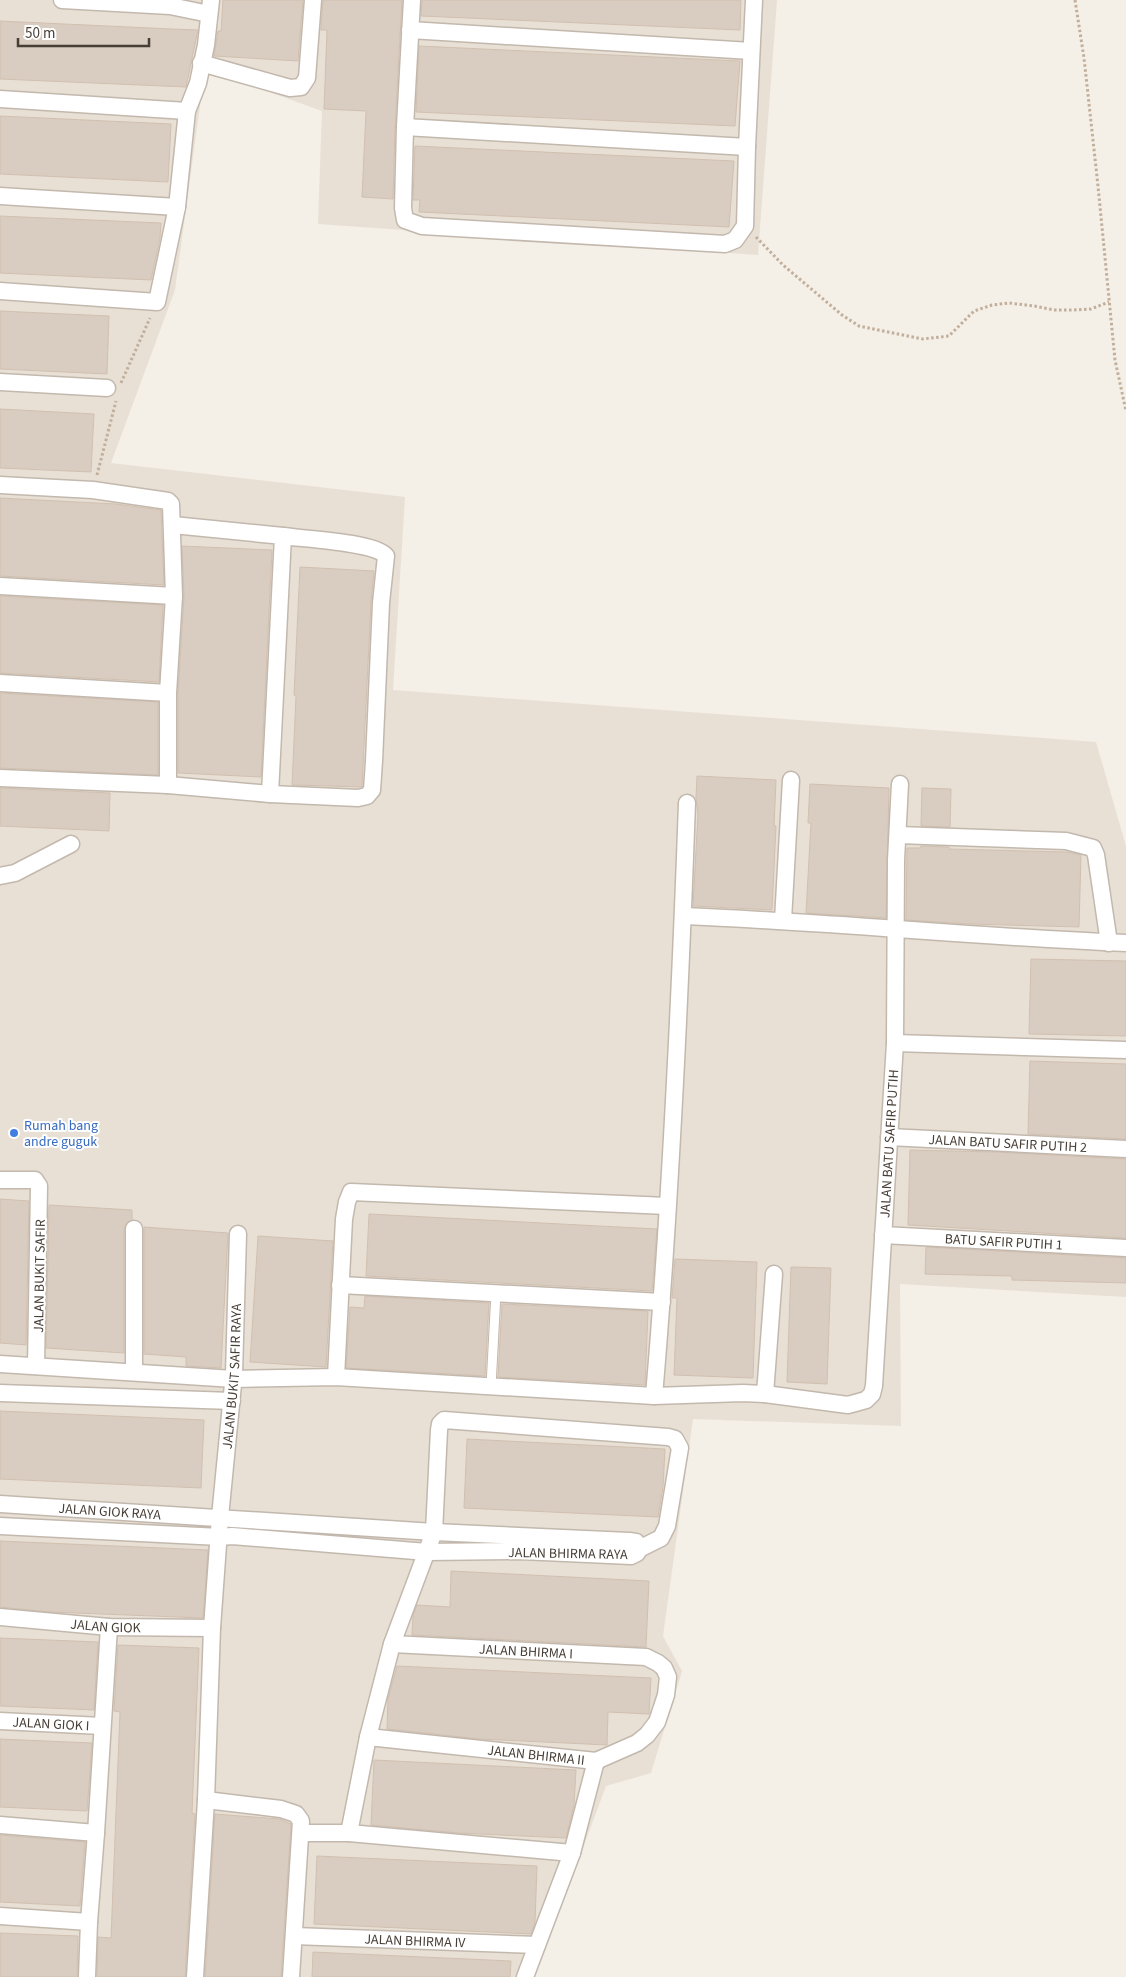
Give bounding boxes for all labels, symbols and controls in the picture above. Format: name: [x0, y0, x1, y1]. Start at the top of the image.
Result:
scale bar: [18, 15, 149, 47]
text: 50 m: [25, 23, 55, 44]
street label: JALAN BATU SAFIR PUTIH: [875, 1069, 904, 1219]
place label: Rumah bang andre guguk: [24, 1116, 98, 1152]
marker: Rumah bang andre guguk: [8, 1127, 20, 1139]
street label: JALAN BATU SAFIR PUTIH 2: [928, 1130, 1088, 1158]
street label: JALAN BUKIT SAFIR: [29, 1219, 51, 1333]
street label: BATU SAFIR PUTIH 1: [944, 1229, 1063, 1256]
street label: JALAN BUKIT SAFIR RAYA: [218, 1303, 247, 1450]
street label: JALAN GIOK RAYA: [58, 1499, 162, 1525]
street label: JALAN BHIRMA RAYA: [508, 1543, 628, 1565]
street label: JALAN GIOK: [70, 1615, 142, 1638]
street label: JALAN BHIRMA I: [479, 1640, 573, 1664]
street label: JALAN GIOK I: [12, 1713, 90, 1736]
street label: JALAN BHIRMA II: [486, 1741, 586, 1771]
street label: JALAN BHIRMA IV: [364, 1930, 467, 1953]

